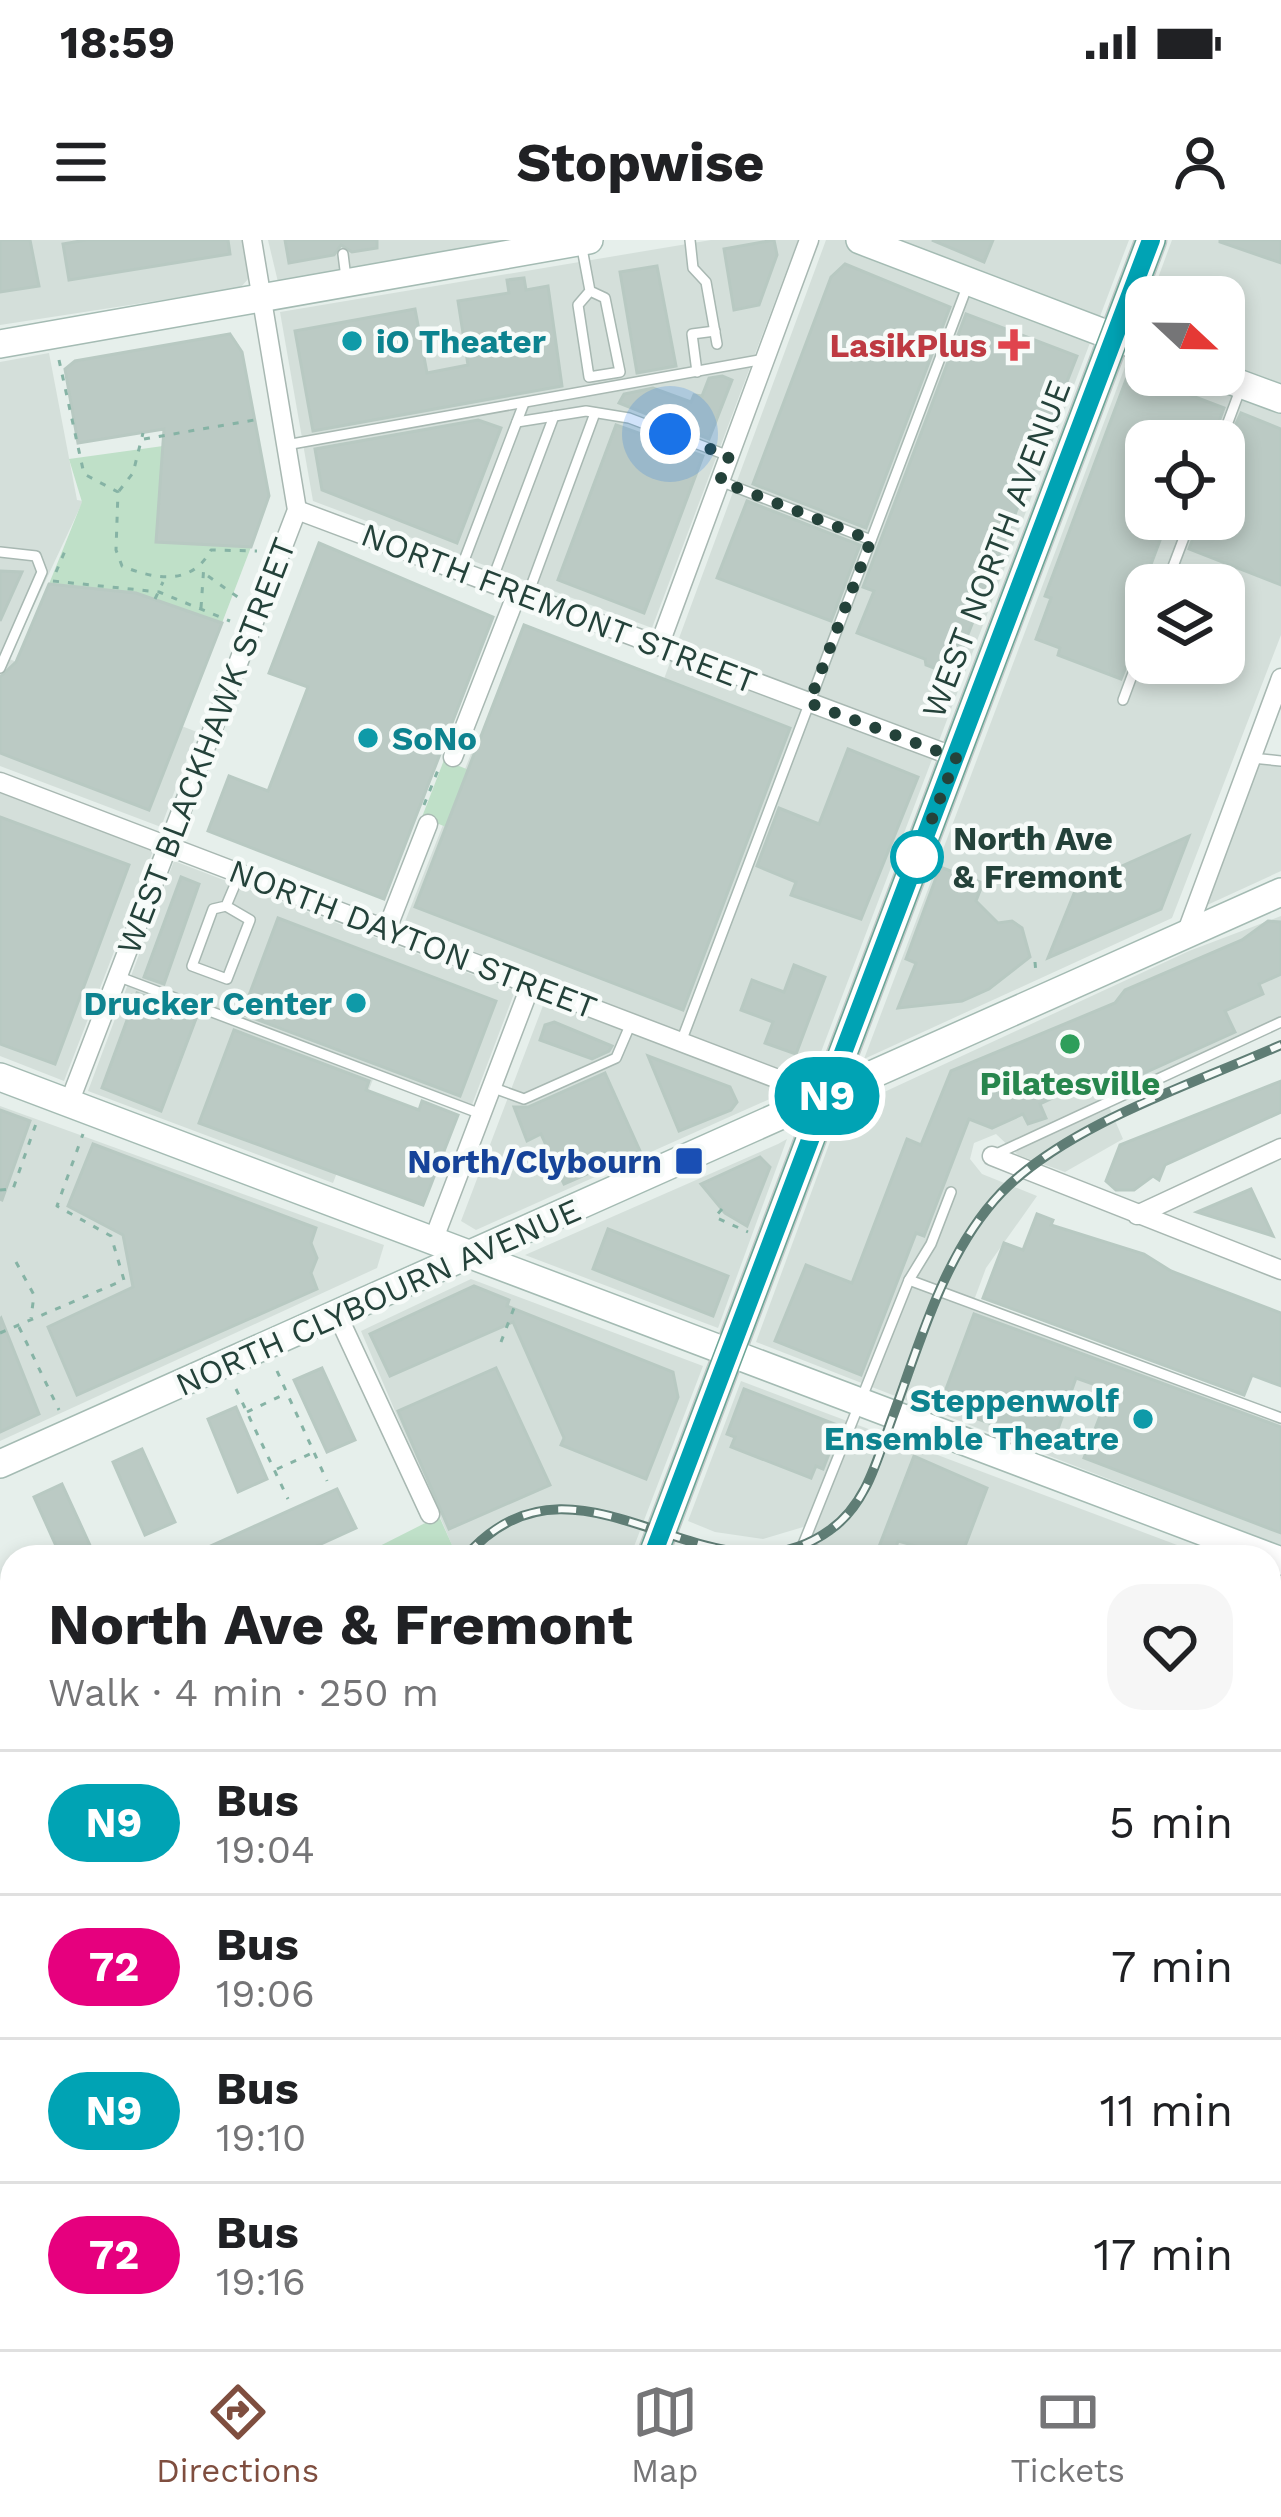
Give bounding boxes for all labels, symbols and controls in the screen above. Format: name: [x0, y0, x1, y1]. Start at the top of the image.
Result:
text: 18:59: [60, 16, 175, 69]
icon: menu: [48, 129, 114, 195]
icon: person: [1167, 129, 1233, 195]
text: Stopwise: [516, 131, 765, 194]
north arrow: [1125, 276, 1245, 396]
map controls: [1125, 276, 1245, 684]
place label: iO Theater: [376, 322, 546, 361]
place label: LasikPlus: [829, 326, 987, 365]
marker: iO Theater: [339, 328, 365, 354]
marker: LasikPlus: [998, 329, 1030, 361]
street label: WEST NORTH AVENUE: [914, 375, 1078, 723]
your location: [640, 404, 700, 464]
button: locate: [1125, 420, 1245, 540]
street label: NORTH FREMONT STREET: [356, 515, 762, 701]
street label: WEST BLACKHAWK STREET: [108, 532, 304, 960]
button: layers: [1125, 564, 1245, 684]
place label: SoNo: [392, 719, 477, 758]
marker: SoNo: [355, 725, 381, 751]
place label: North Ave & Fremont: [953, 819, 1123, 896]
marker: North Ave & Fremont: [892, 832, 942, 882]
street label: NORTH DAYTON STREET: [224, 851, 602, 1027]
place label: Drucker Center: [84, 984, 332, 1023]
marker: Drucker Center: [343, 990, 369, 1016]
marker: Pilatesville: [1057, 1031, 1083, 1057]
line badge: N9: [773, 1057, 881, 1135]
place label: Pilatesville: [980, 1064, 1160, 1103]
text: N9: [799, 1071, 856, 1120]
place label: North/Clybourn: [407, 1142, 662, 1181]
marker: North/Clybourn: [673, 1145, 705, 1177]
street label: NORTH CLYBOURN AVENUE: [170, 1190, 586, 1404]
place label: Steppenwolf Ensemble Theatre: [824, 1381, 1119, 1458]
marker: Steppenwolf Ensemble Theatre: [1130, 1406, 1156, 1432]
button: heart: [1107, 1584, 1233, 1710]
text: North Ave & Fremont: [48, 1591, 633, 1658]
text: Walk · 4 min · 250 m: [48, 1670, 439, 1715]
text: Bus: [216, 1774, 299, 1827]
text: 5 min: [1109, 1796, 1233, 1849]
text: N9: [86, 1798, 143, 1847]
text: 19:04: [216, 1827, 315, 1872]
text: Bus: [216, 1918, 299, 1971]
text: 7 min: [1111, 1940, 1233, 1993]
text: 72: [89, 1942, 139, 1991]
text: 19:06: [216, 1971, 315, 2016]
text: Bus: [216, 2062, 299, 2115]
text: 11 min: [1100, 2084, 1233, 2137]
text: N9: [86, 2086, 143, 2135]
text: 19:10: [216, 2115, 306, 2160]
text: Bus: [216, 2206, 299, 2259]
text: 17 min: [1093, 2228, 1233, 2281]
text: 72: [89, 2230, 139, 2279]
text: 19:16: [216, 2259, 306, 2304]
tab: Directions: [156, 2379, 319, 2490]
tab: Map: [631, 2379, 698, 2490]
tab: Tickets: [1010, 2379, 1125, 2490]

